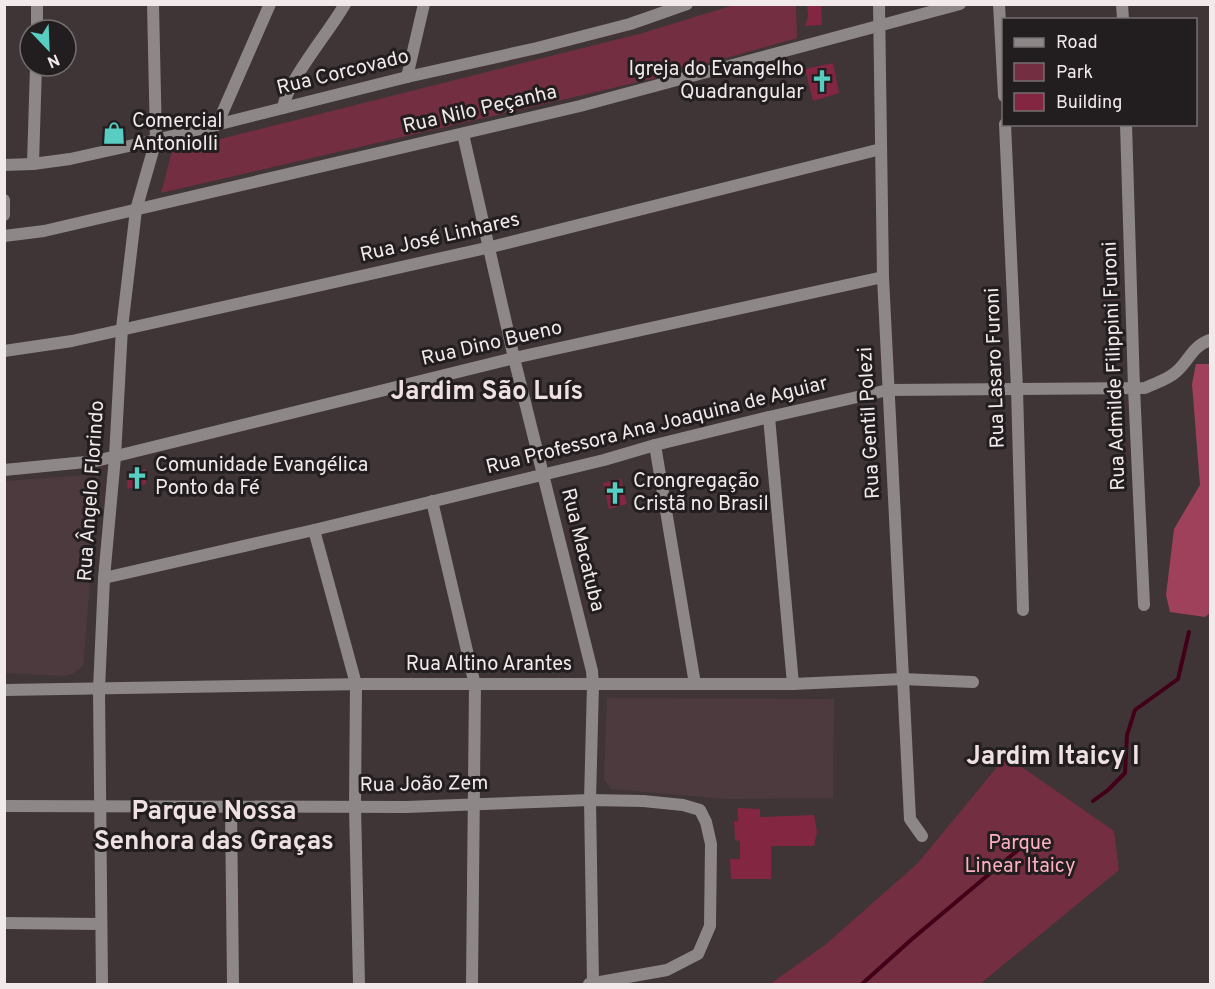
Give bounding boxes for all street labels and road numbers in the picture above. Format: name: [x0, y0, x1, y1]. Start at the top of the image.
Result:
street label: Rua Corcovado: [274, 44, 412, 102]
street label: Rua Nilo Peçanha: [400, 80, 560, 140]
street label: Rua José Linhares: [358, 207, 522, 269]
street label: Rua Admilde Filippini Furoni: [1098, 241, 1132, 491]
street label: Rua Lasaro Furoni: [980, 287, 1012, 449]
street label: Rua Dino Bueno: [419, 315, 565, 373]
street label: Rua Gentil Polezi: [853, 346, 887, 500]
street label: Rua Professora Ana Joaquina de Aguiar: [483, 371, 831, 481]
street label: Rua Ângelo Florindo: [71, 400, 111, 582]
street label: Rua Macatuba: [554, 486, 610, 614]
street label: Rua Altino Arantes: [406, 652, 572, 678]
street label: Rua João Zem: [359, 771, 489, 799]

